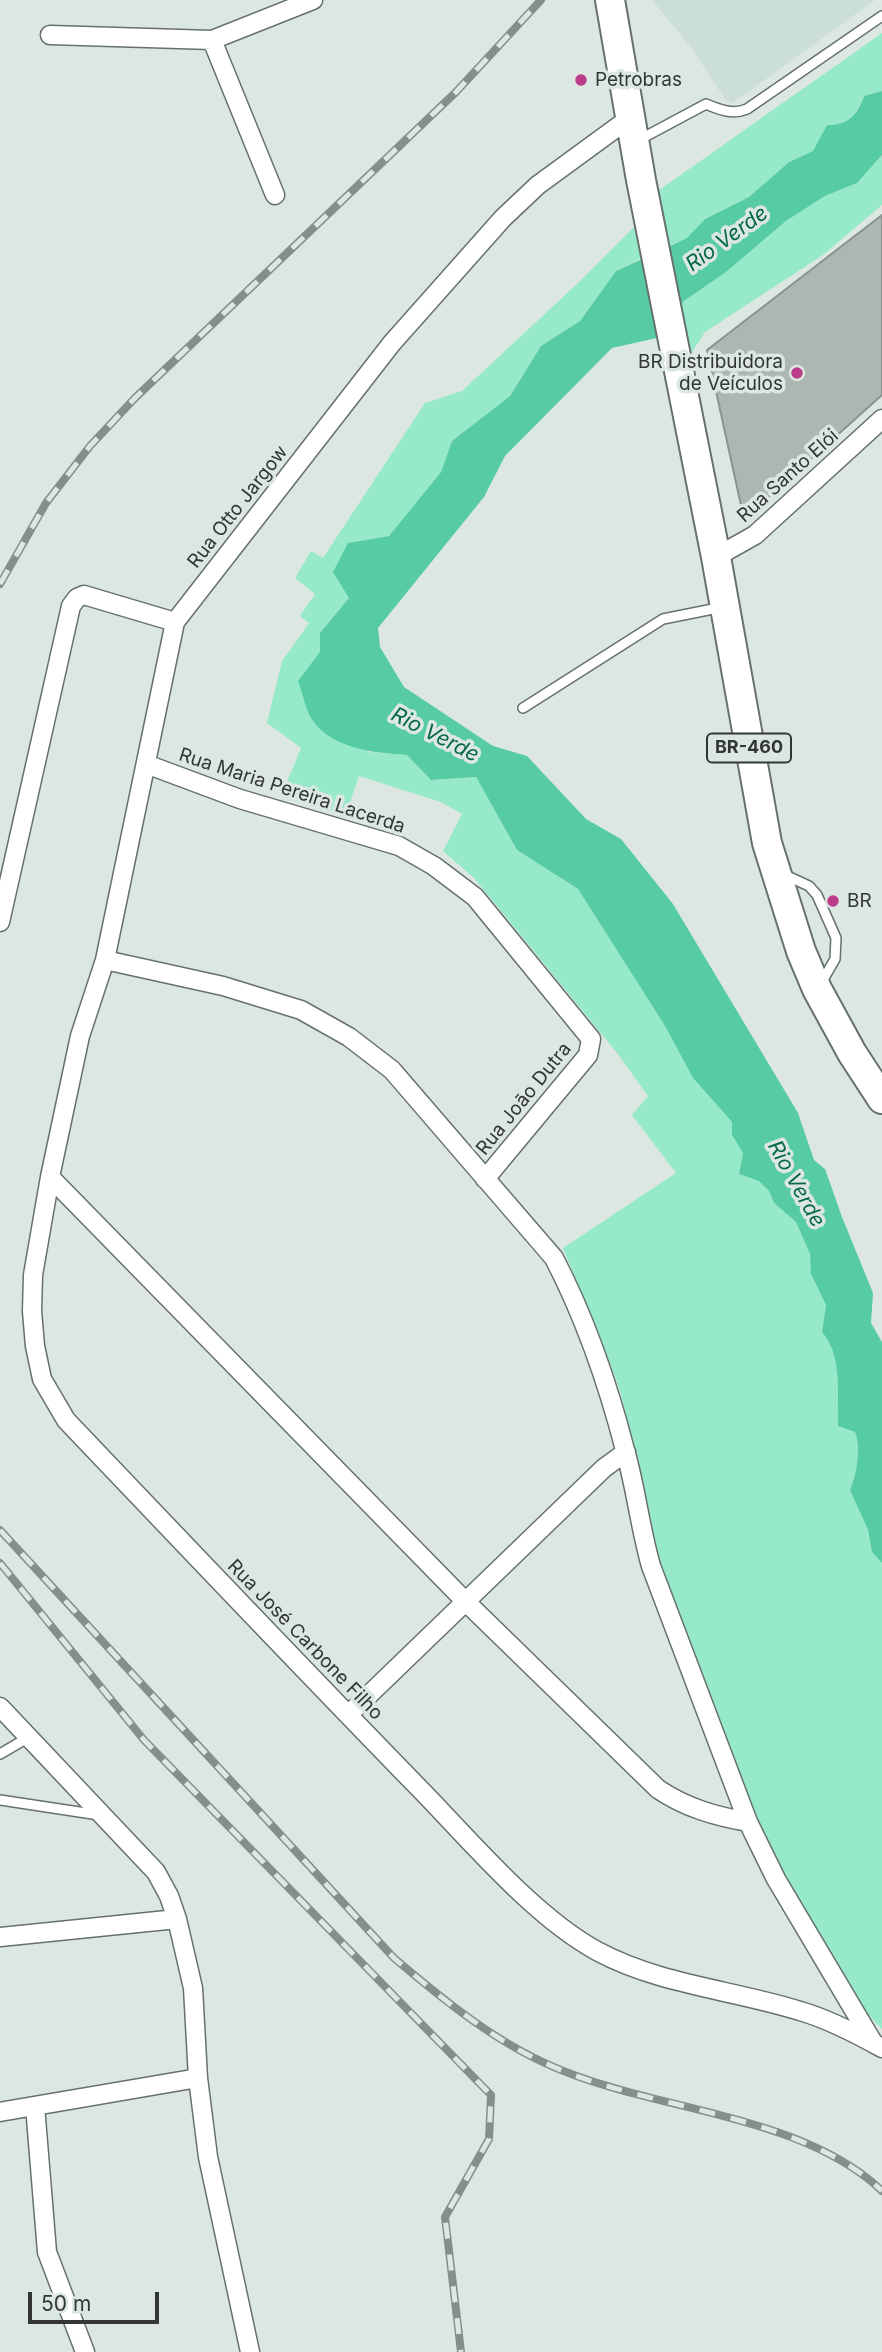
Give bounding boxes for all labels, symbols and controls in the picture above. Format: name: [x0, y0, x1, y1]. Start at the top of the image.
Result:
place label: Petrobras: [595, 69, 682, 91]
marker: Petrobras: [573, 72, 589, 88]
water label: Rio Verde: [681, 201, 773, 277]
place label: BR Distribuidora de Veículos: [638, 351, 783, 395]
marker: BR Distribuidora de Veículos: [789, 365, 805, 381]
street label: Rua Santo Elói: [733, 425, 843, 527]
street label: Rua Otto Jargow: [183, 441, 293, 573]
water label: Rio Verde: [387, 702, 483, 768]
road number: BR-460: [707, 734, 791, 762]
street label: Rua Maria Pereira Lacerda: [176, 744, 408, 838]
place label: BR: [847, 890, 872, 912]
marker: BR: [825, 893, 841, 909]
street label: Rua João Dutra: [472, 1038, 576, 1160]
water label: Rio Verde: [762, 1136, 830, 1232]
street label: Rua José Carbone Filho: [223, 1555, 387, 1725]
scale bar: [32, 2278, 163, 2322]
text: 50 m: [41, 2291, 91, 2316]

